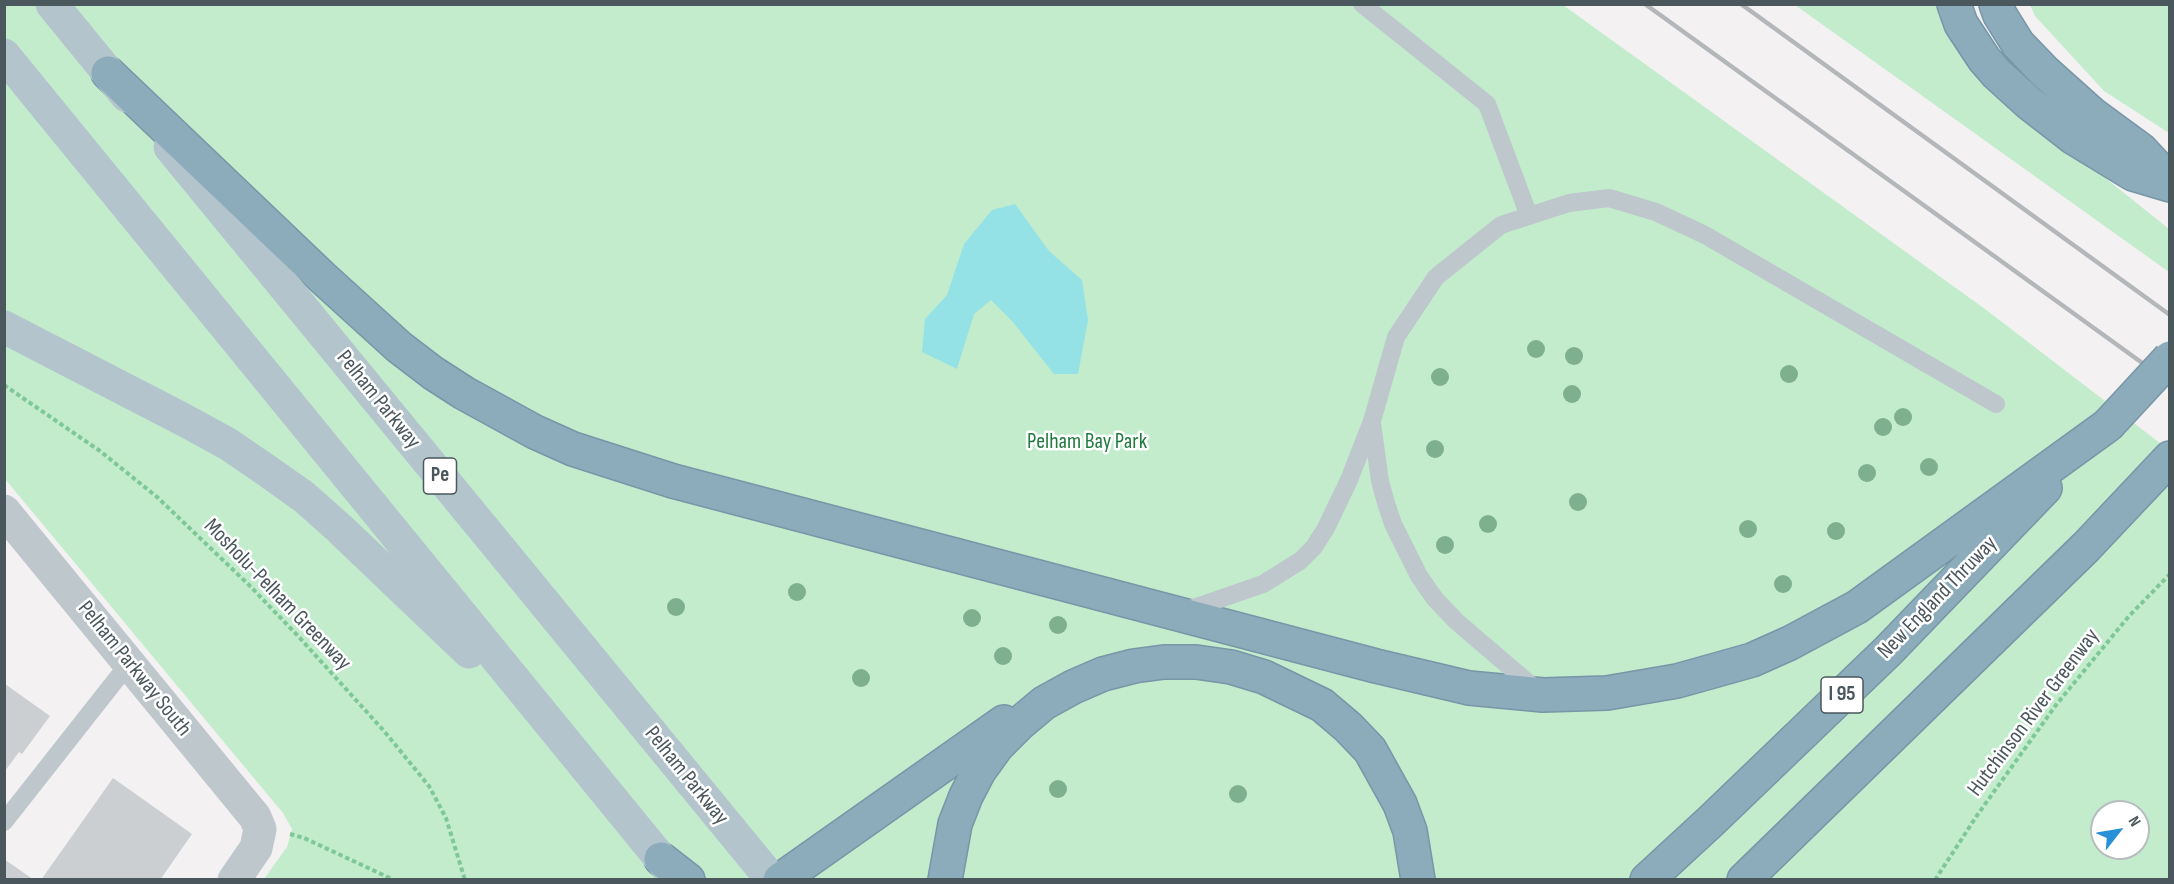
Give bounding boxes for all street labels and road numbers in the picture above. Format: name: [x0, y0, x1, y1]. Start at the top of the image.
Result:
street label: Pelham Parkway: [330, 346, 426, 454]
road number: Pe: [424, 458, 456, 494]
street label: Mosholu-Pelham Greenway: [198, 514, 356, 676]
street label: New England Thruway: [1873, 531, 2003, 665]
street label: Pelham Parkway South: [71, 596, 197, 742]
street label: Hutchinson River Greenway: [1962, 624, 2106, 802]
road number: I 95: [1821, 677, 1863, 713]
street label: Pelham Parkway: [638, 722, 734, 830]

